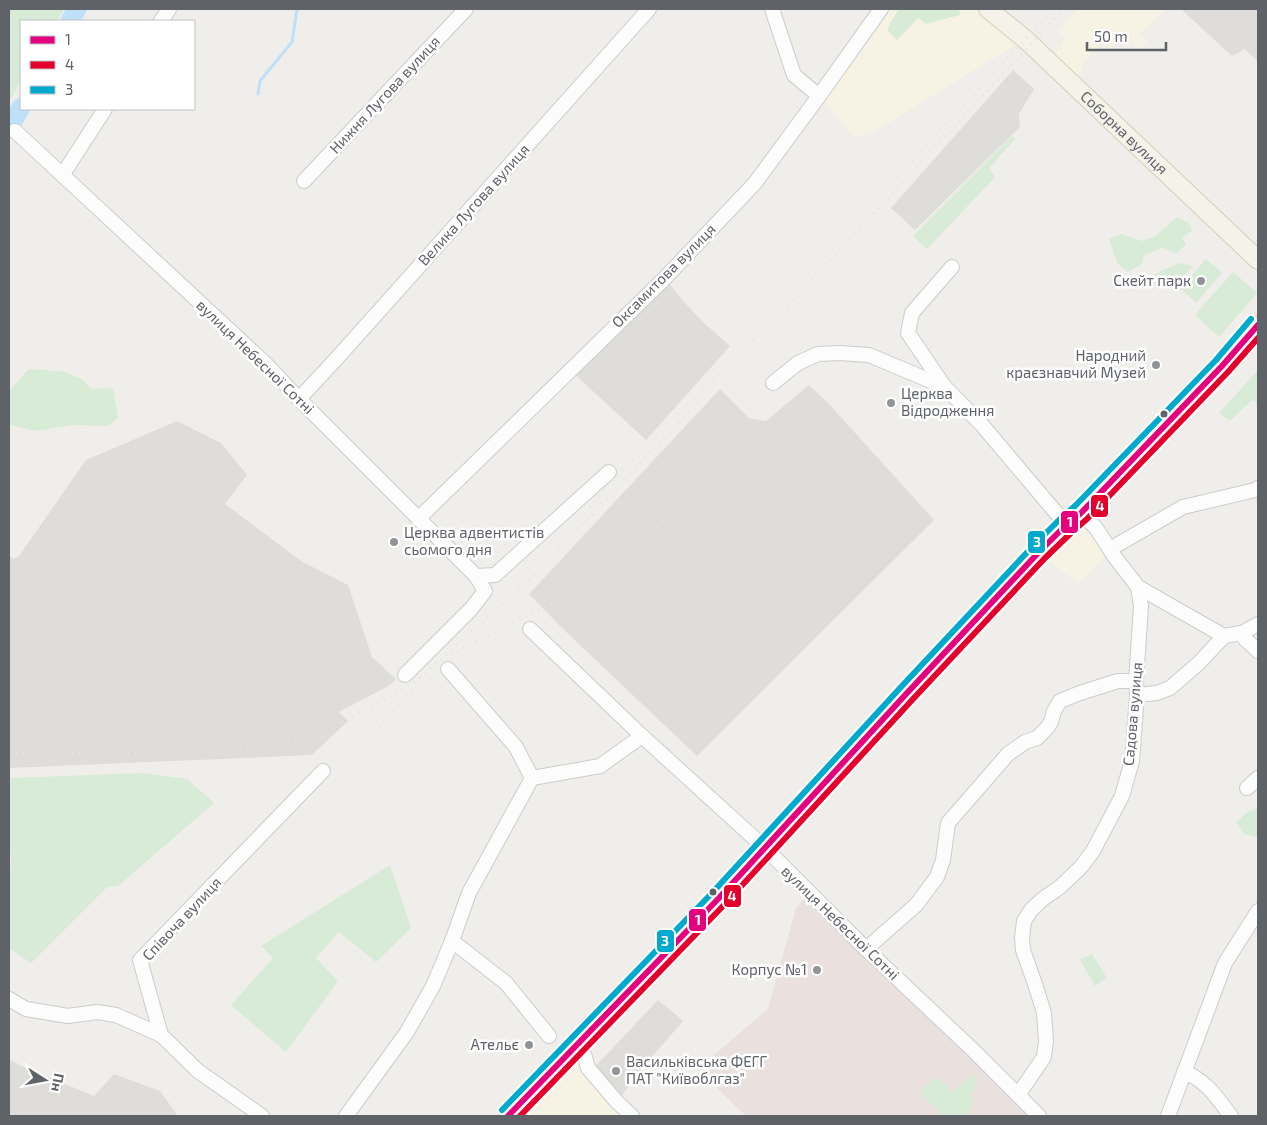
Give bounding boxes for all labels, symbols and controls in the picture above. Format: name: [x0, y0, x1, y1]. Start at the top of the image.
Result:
legend: [20, 20, 195, 110]
scale bar: [1087, 20, 1166, 52]
text: 50 m: [1094, 27, 1128, 45]
text: 1: [65, 30, 71, 48]
street label: Нижня Лугова вулиця: [325, 32, 444, 157]
text: 4: [65, 55, 74, 73]
text: 3: [65, 80, 73, 98]
street label: Соборна вулиця: [1077, 87, 1172, 178]
street label: Велика Лугова вулиця: [414, 140, 533, 269]
street label: Оксамитова вулиця: [608, 220, 720, 332]
place label: Скейт парк: [1113, 271, 1191, 289]
marker: Скейт парк: [1195, 275, 1207, 287]
street label: вулиця Небесної Сотні: [192, 295, 318, 418]
place label: Народний краєзнавчий Музей: [1006, 346, 1146, 382]
marker: Народний краєзнавчий Музей: [1150, 359, 1162, 371]
place label: Церква Відродження: [901, 384, 994, 419]
marker: Церква Відродження: [885, 397, 897, 409]
unlabelled marker: [1159, 409, 1169, 419]
line badge: 4: [1090, 494, 1109, 518]
text: 4: [1096, 497, 1105, 514]
line badge: 1: [1060, 510, 1079, 534]
text: 1: [1067, 513, 1073, 530]
place label: Церква адвентистів сьомого дня: [404, 523, 544, 558]
line badge: 3: [1027, 530, 1046, 554]
text: 3: [1033, 533, 1041, 550]
marker: Церква адвентистів сьомого дня: [388, 536, 400, 548]
street label: Садова вулиця: [1119, 661, 1147, 767]
street label: вулиця Небесної Сотні: [777, 861, 903, 984]
street label: Співоча вулиця: [138, 873, 225, 964]
line badge: 4: [723, 884, 742, 908]
unlabelled marker: [708, 887, 718, 897]
text: 4: [728, 887, 737, 904]
line badge: 1: [688, 908, 707, 932]
text: 1: [695, 911, 701, 928]
line badge: 3: [656, 929, 675, 953]
text: 3: [661, 932, 669, 949]
place label: Корпус №1: [732, 960, 807, 979]
marker: Корпус №1: [811, 964, 823, 976]
place label: Ательє: [471, 1035, 519, 1053]
marker: Ательє: [523, 1039, 535, 1051]
place label: Васильківська ФЕГГ ПАТ "Київоблгаз": [626, 1052, 767, 1087]
north arrow: [20, 1055, 70, 1105]
marker: Васильківська ФЕГГ ПАТ "Київоблгаз": [610, 1065, 622, 1077]
text: Пн: [48, 1072, 68, 1093]

